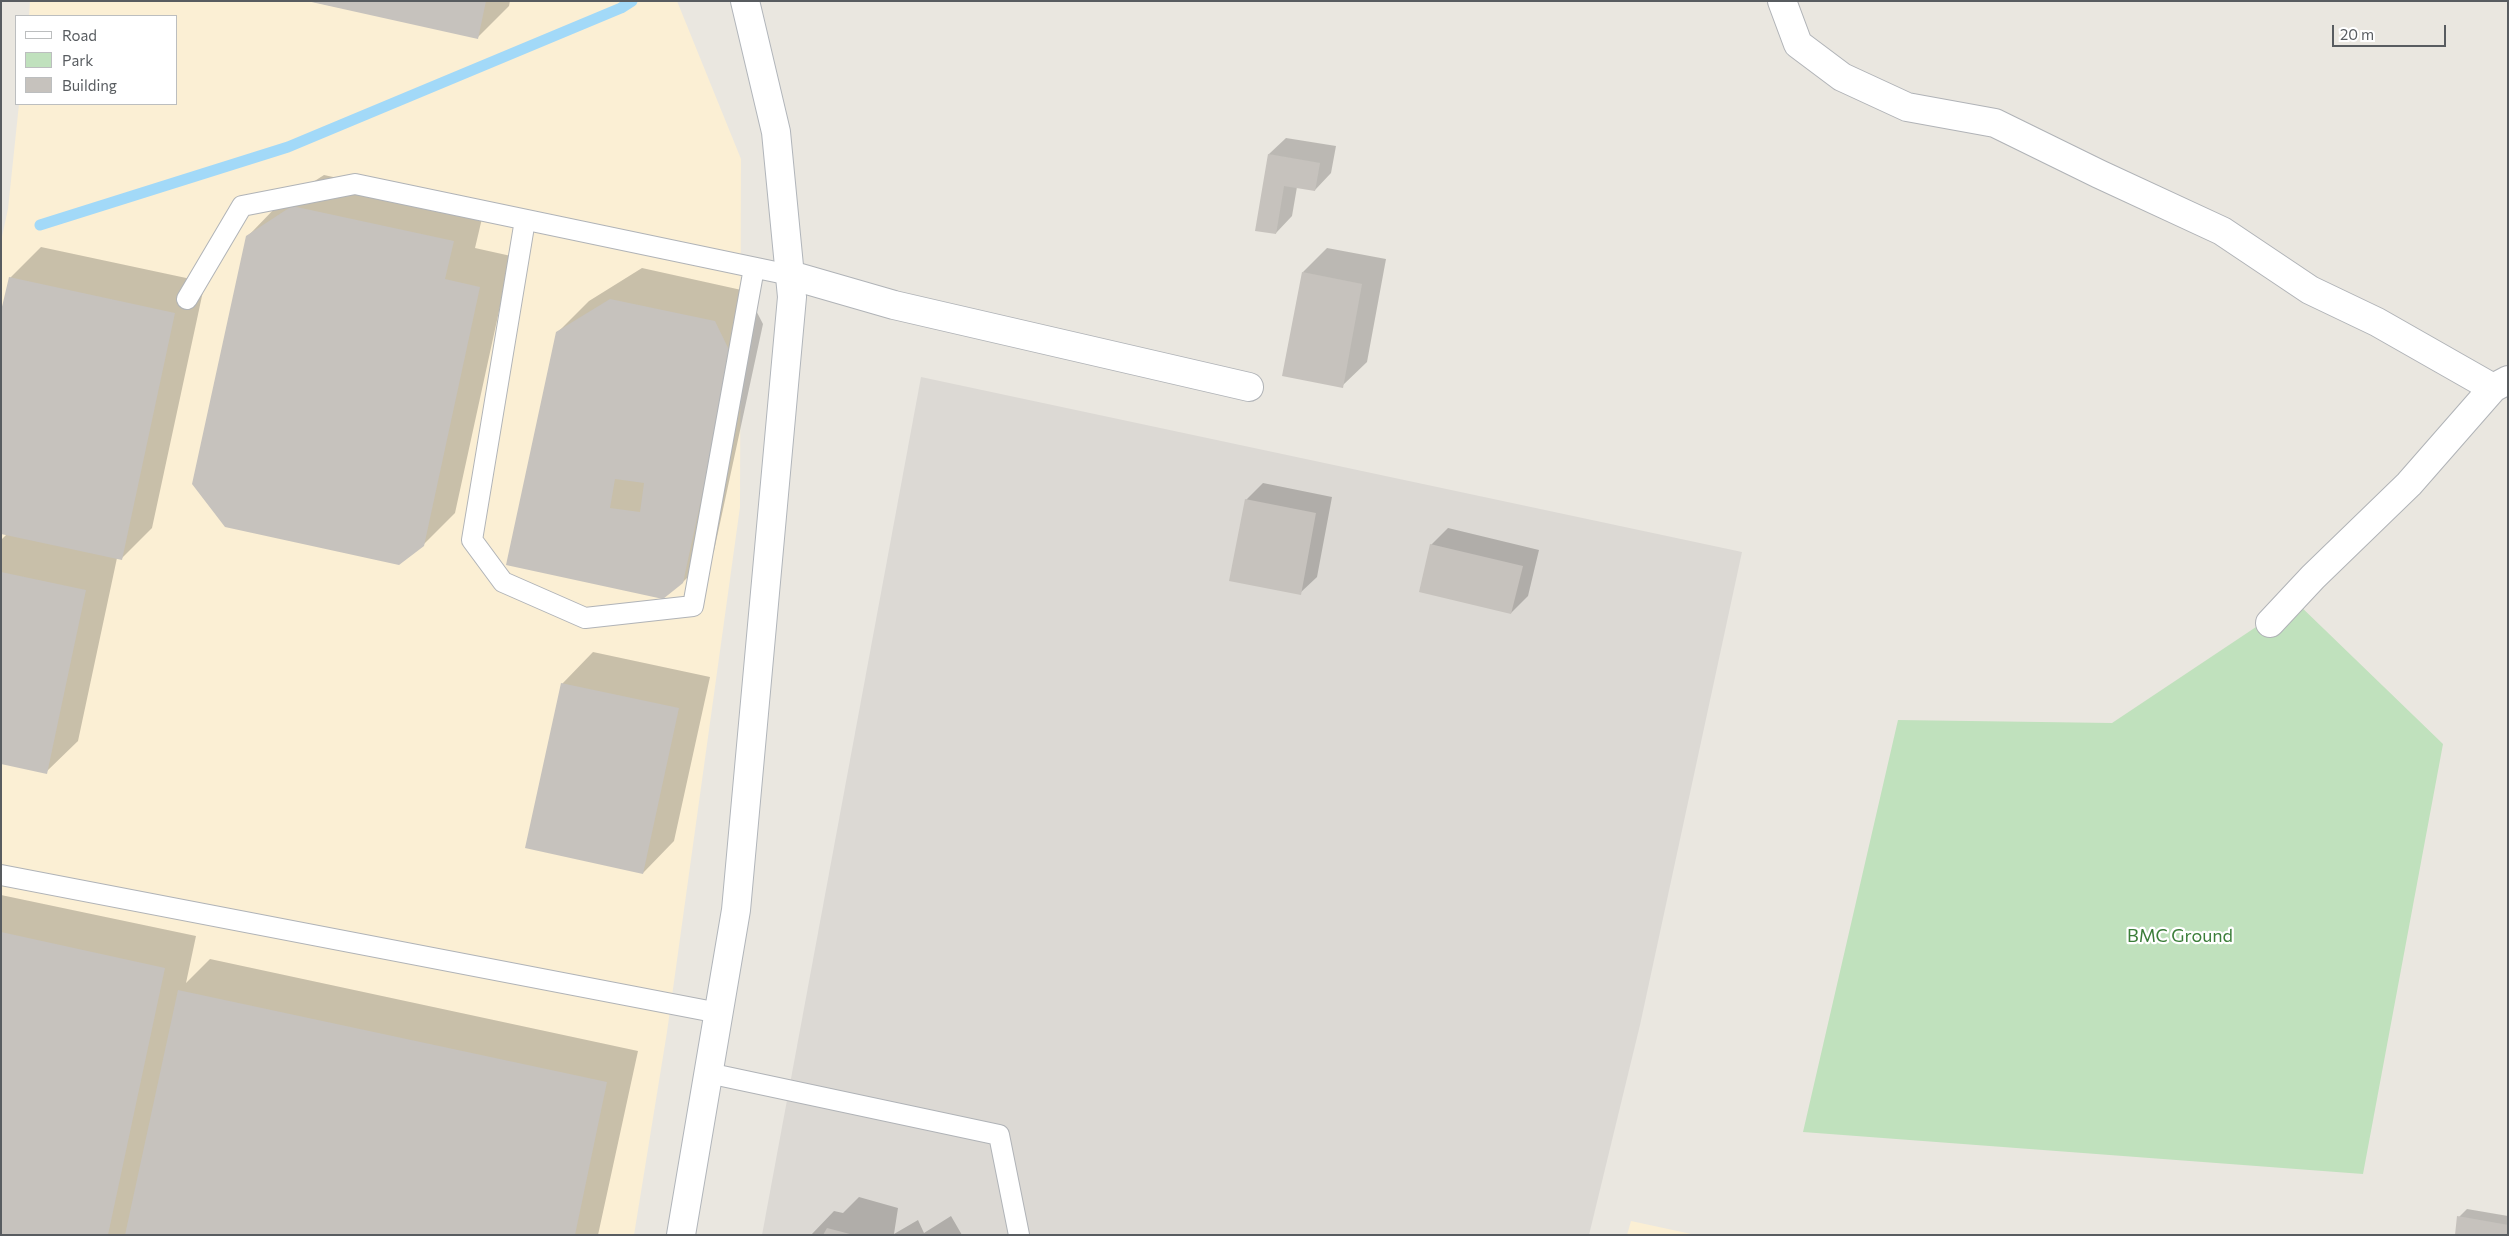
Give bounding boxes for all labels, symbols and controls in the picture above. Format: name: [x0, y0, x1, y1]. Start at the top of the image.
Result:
legend: [15, 15, 178, 105]
scale bar: [2334, 15, 2448, 47]
text: 20 m: [2340, 25, 2374, 43]
text: Road: [62, 26, 97, 44]
text: Park: [62, 51, 93, 69]
text: Building: [62, 76, 117, 94]
park label: BMC Ground: [2127, 925, 2233, 947]

